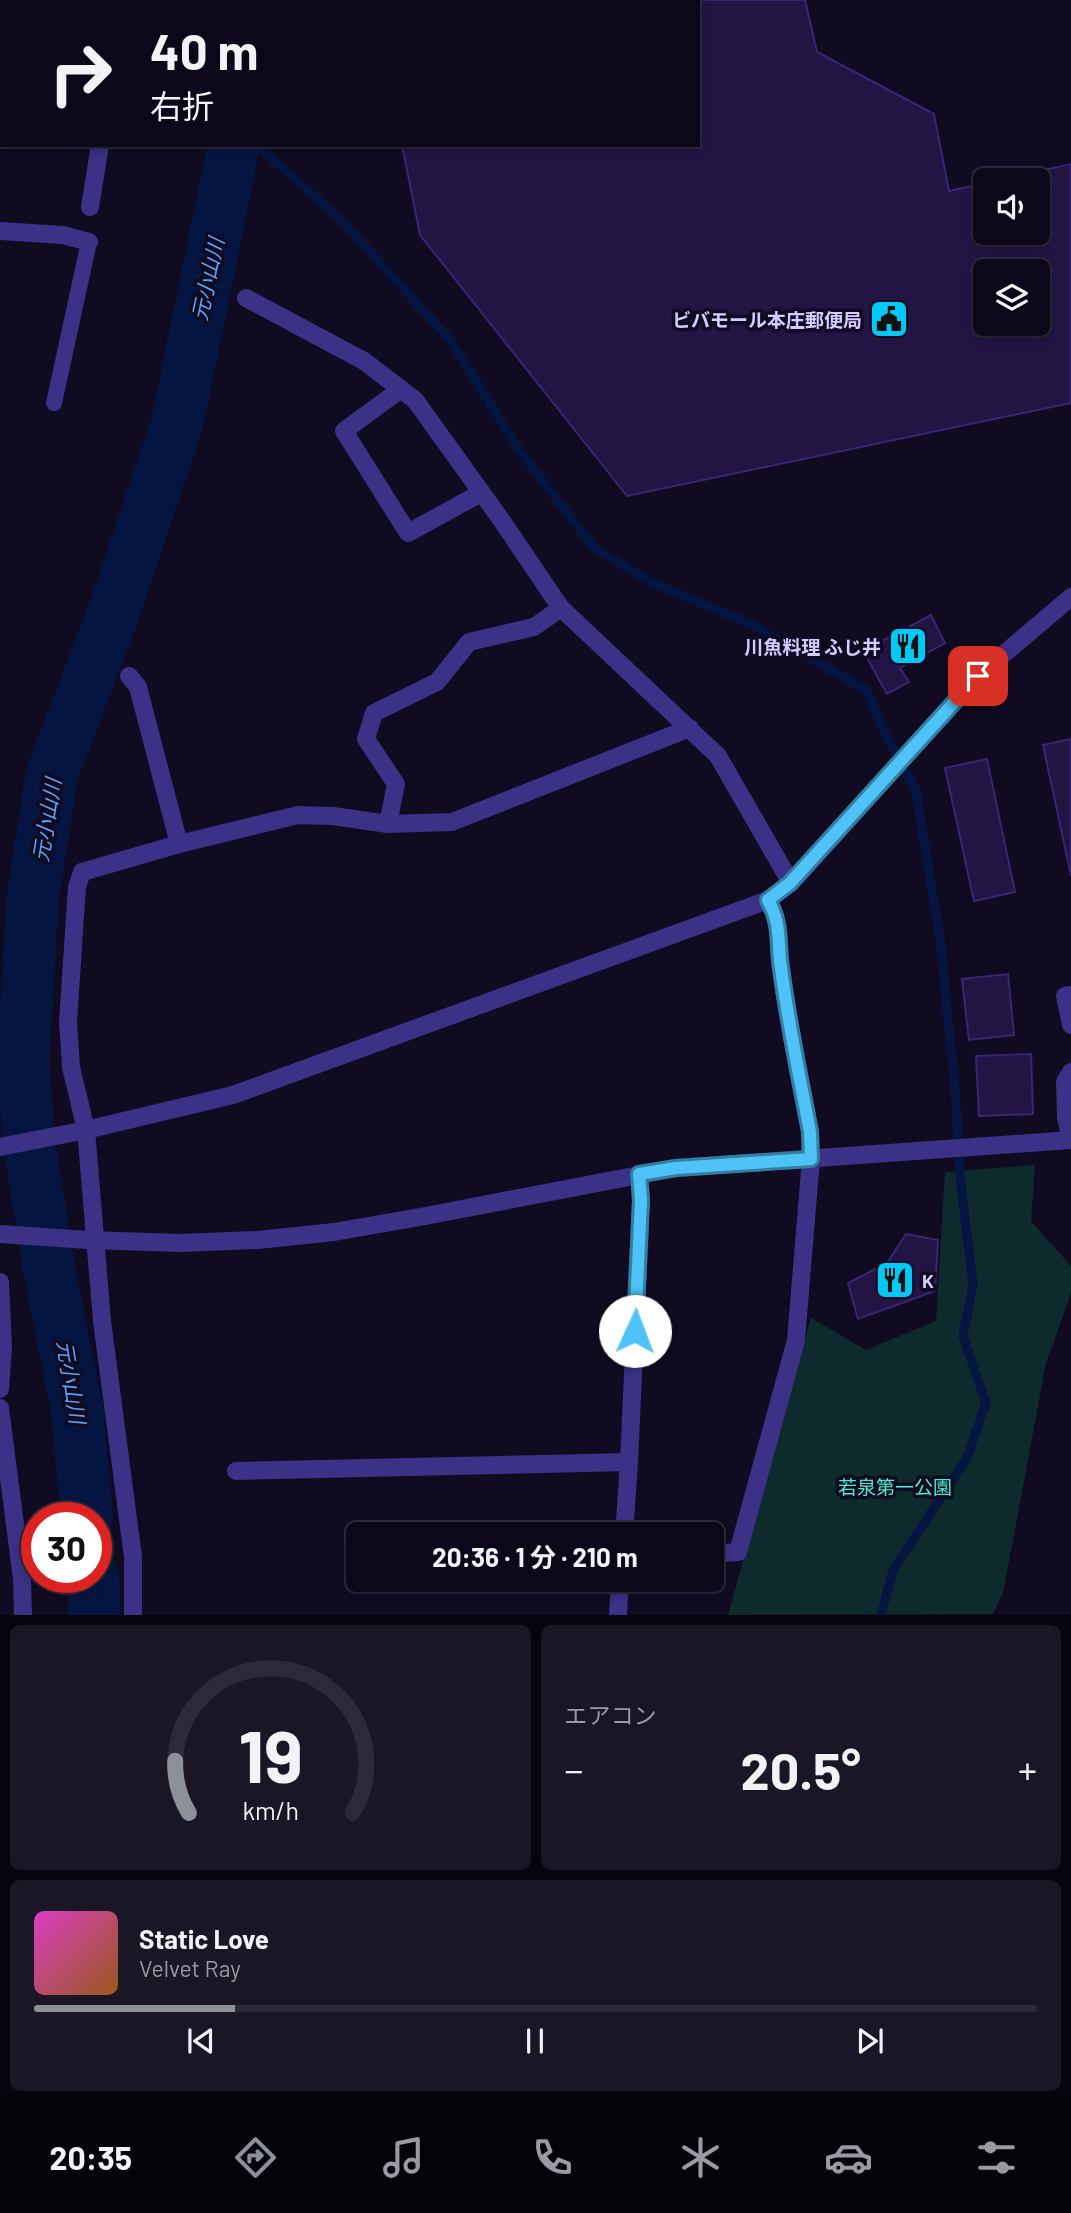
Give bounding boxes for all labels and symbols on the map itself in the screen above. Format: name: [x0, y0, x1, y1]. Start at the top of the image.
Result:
water label: 元小山川: [186, 233, 228, 323]
public building icon: ビバモール本庄郵便局: [868, 298, 910, 340]
place label: ビバモール本庄郵便局: [672, 308, 862, 331]
restaurant icon: 川魚料理 ふじ井: [887, 625, 929, 667]
place label: 川魚料理 ふじ井: [744, 635, 881, 658]
pin: [948, 646, 1008, 706]
water label: 元小山川: [27, 775, 65, 863]
restaurant icon: K: [874, 1259, 916, 1301]
place label: K: [922, 1269, 934, 1292]
position arrow: [598, 1294, 672, 1368]
water label: 元小山川: [53, 1339, 91, 1427]
park label: 若泉第一公園: [838, 1475, 952, 1498]
speed limit sign: 30: [21, 1502, 112, 1593]

